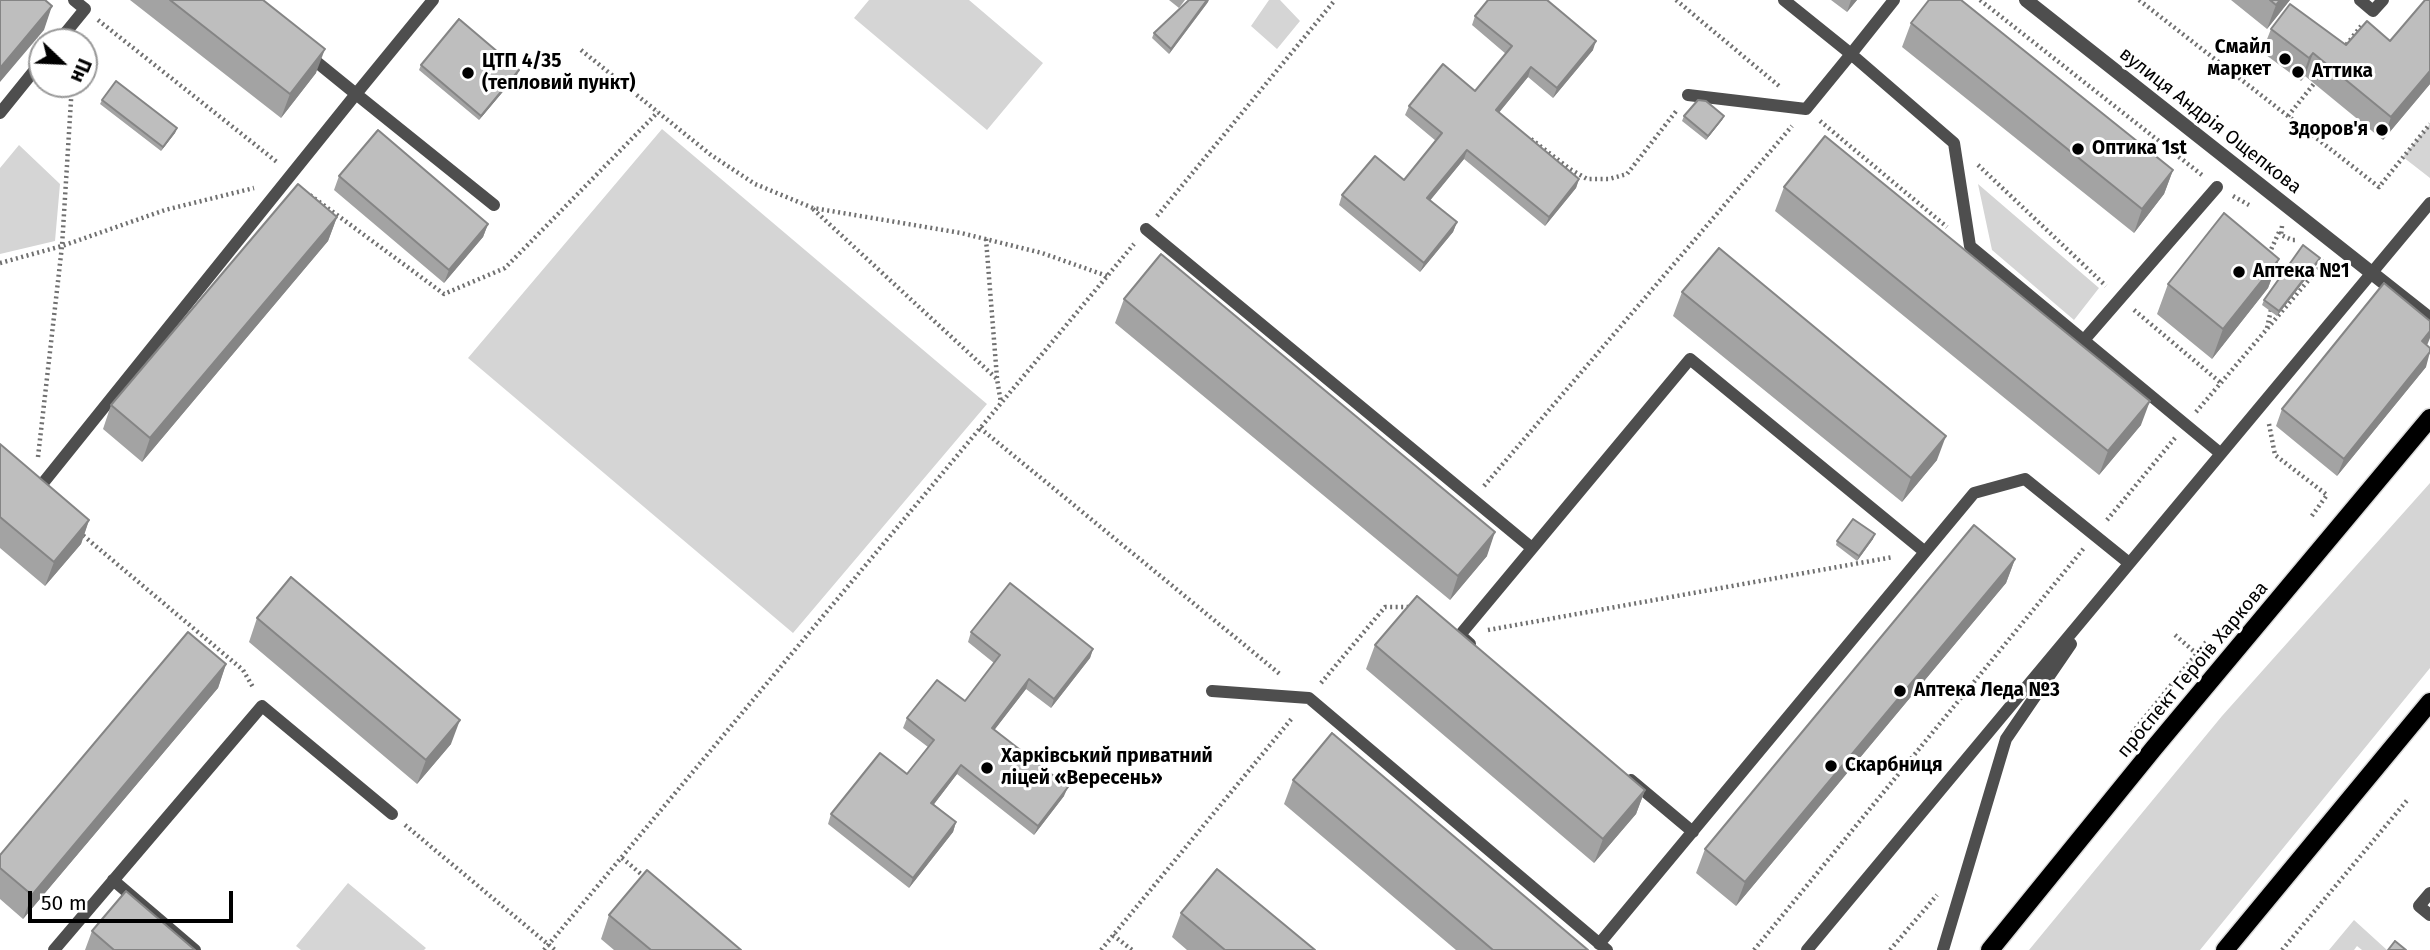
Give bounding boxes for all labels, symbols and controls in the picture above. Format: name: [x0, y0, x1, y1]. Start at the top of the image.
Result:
north arrow: [28, 28, 98, 98]
place label: Смайл маркет: [2207, 37, 2271, 81]
street label: вулиця Андрія Ощепкова: [2114, 43, 2306, 199]
place label: ЦТП 4/35 (тепловий пункт): [482, 51, 635, 95]
marker: Смайл маркет: [2277, 51, 2293, 67]
text: Пн: [66, 55, 96, 86]
place label: Аттика: [2312, 61, 2373, 83]
marker: Аттика: [2290, 64, 2306, 80]
marker: ЦТП 4/35 (тепловий пункт): [460, 65, 476, 81]
place label: Здоров'я: [2289, 119, 2368, 141]
marker: Здоров'я: [2374, 122, 2390, 138]
place label: Оптика 1st: [2092, 138, 2187, 160]
marker: Оптика 1st: [2070, 141, 2086, 157]
place label: Аптека №1: [2253, 261, 2350, 283]
marker: Аптека №1: [2231, 264, 2247, 280]
street label: проспект Героїв Харкова: [2113, 577, 2273, 763]
place label: Аптека Леда №3: [1914, 680, 2060, 702]
marker: Аптека Леда №3: [1892, 683, 1908, 699]
place label: Харківський приватний ліцей «Вересень»: [1001, 746, 1213, 790]
place label: Скарбниця: [1845, 755, 1943, 777]
marker: Скарбниця: [1823, 758, 1839, 774]
marker: Харківський приватний ліцей «Вересень»: [979, 760, 995, 776]
scale bar: [32, 876, 236, 920]
text: 50 m: [41, 890, 87, 916]

